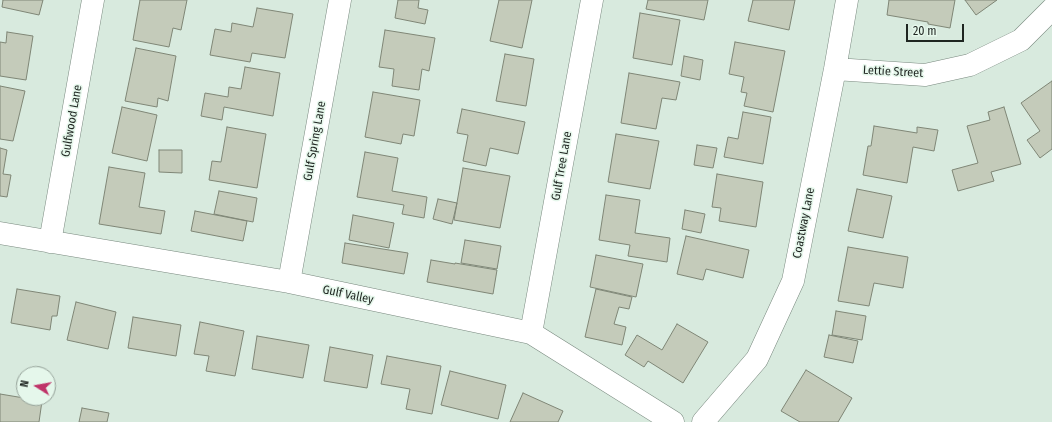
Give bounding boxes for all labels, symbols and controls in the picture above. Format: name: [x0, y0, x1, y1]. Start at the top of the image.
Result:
scale bar: [908, 16, 966, 42]
text: 20 m: [913, 24, 937, 38]
street label: Lettie Street: [863, 63, 923, 81]
street label: Gulfwood Lane: [59, 84, 85, 158]
street label: Gulf Spring Lane: [301, 100, 329, 182]
street label: Gulf Tree Lane: [549, 130, 575, 202]
street label: Coastway Lane: [790, 186, 818, 260]
street label: Gulf Valley: [321, 283, 375, 307]
north arrow: [16, 366, 56, 406]
text: N: [18, 379, 32, 388]

